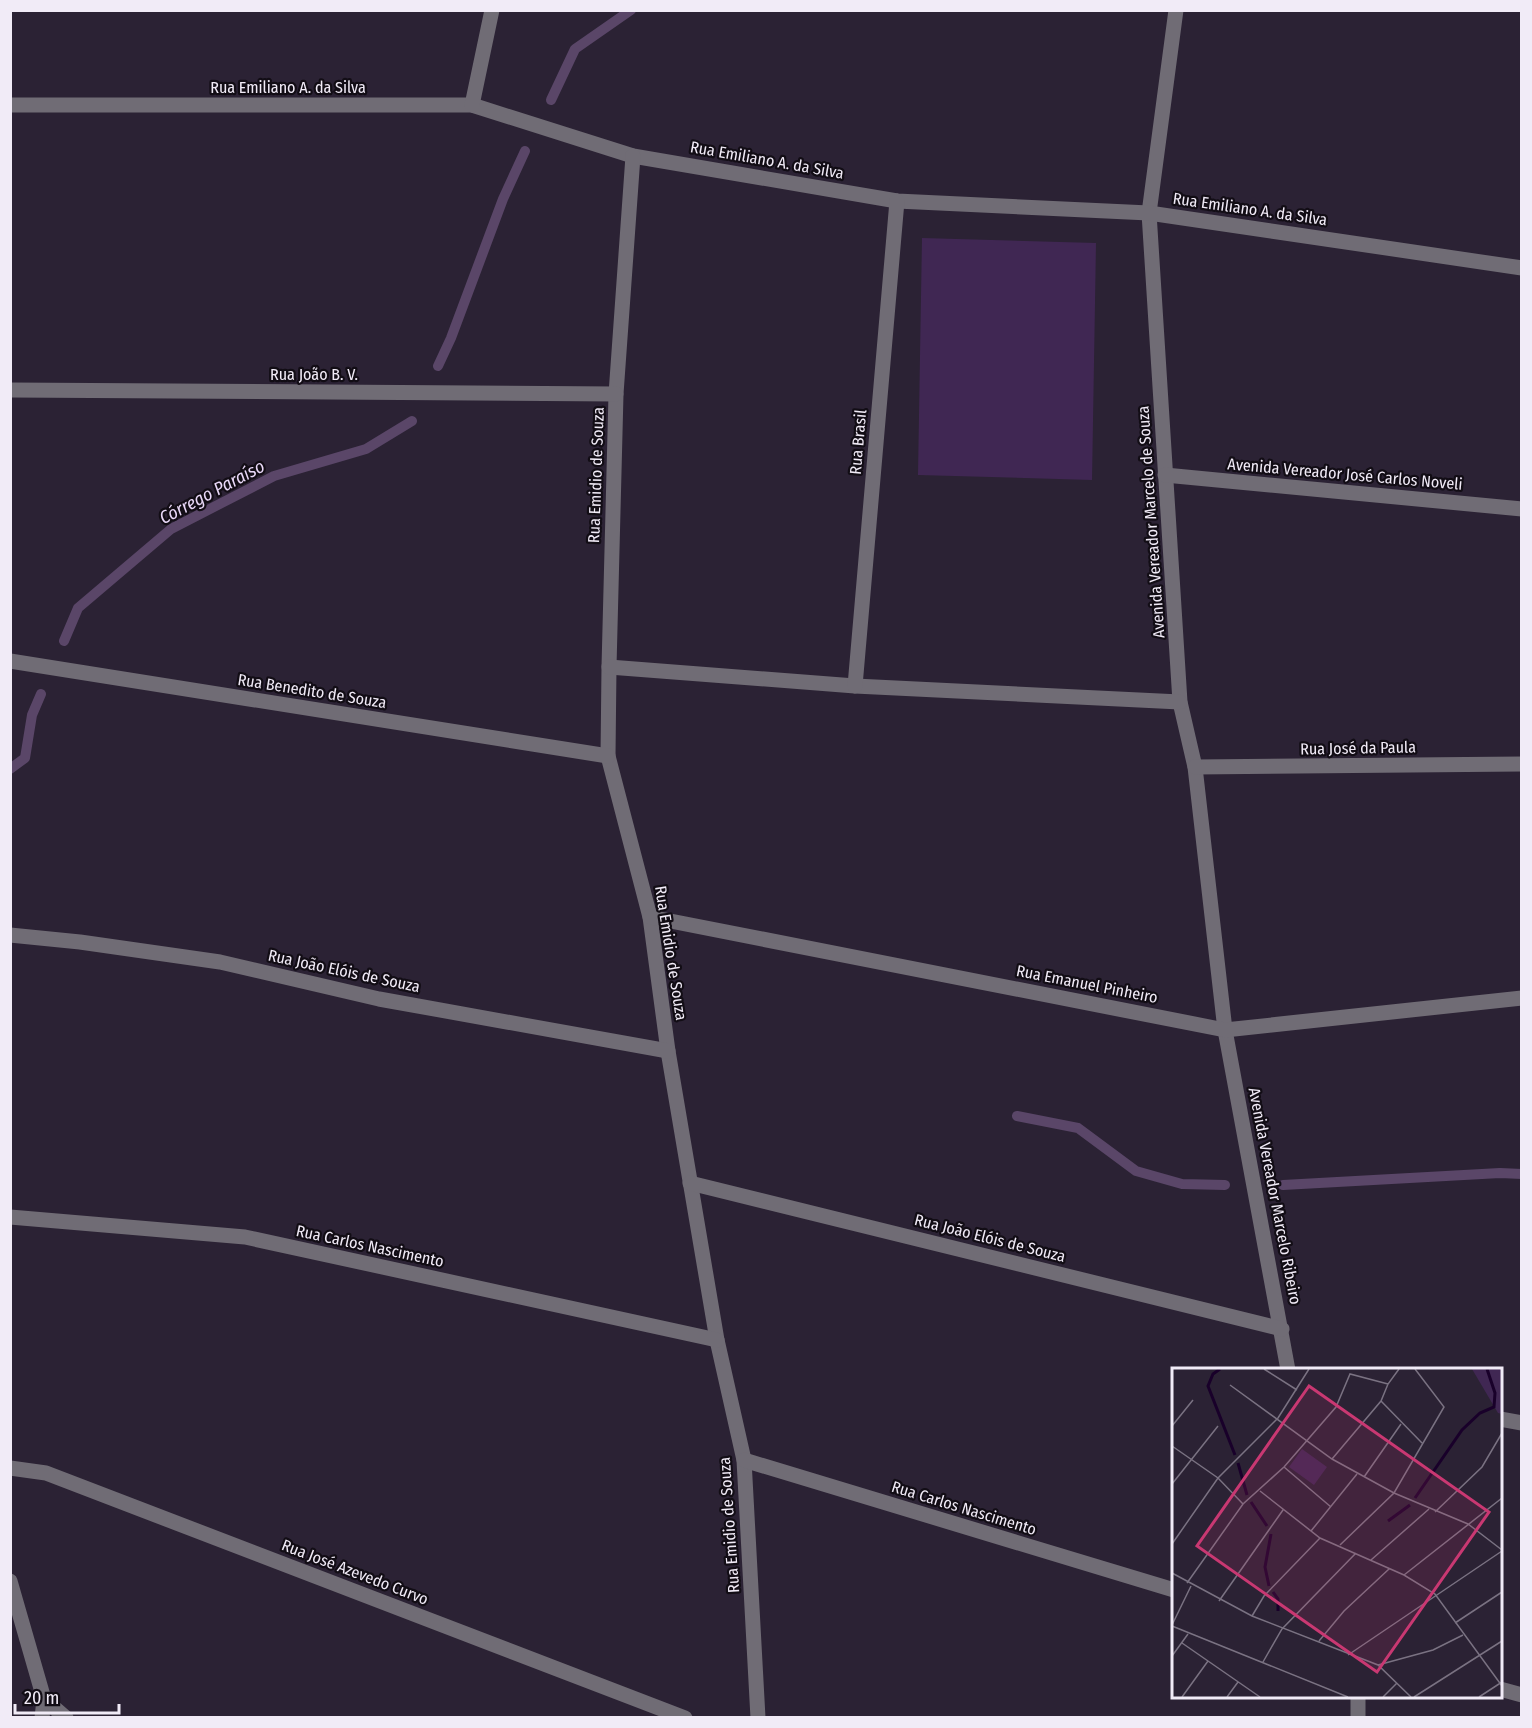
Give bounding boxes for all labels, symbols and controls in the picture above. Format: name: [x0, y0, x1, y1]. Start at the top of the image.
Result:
street label: Rua Emiliano A. da Silva: [210, 78, 366, 97]
street label: Rua Emiliano A. da Silva: [689, 137, 845, 183]
street label: Rua Emiliano A. da Silva: [1172, 189, 1329, 229]
street label: Rua João B. V.: [270, 365, 358, 384]
street label: Avenida Vereador Marcelo de Souza: [1133, 405, 1169, 639]
street label: Rua Emidio de Souza: [584, 407, 608, 543]
street label: Rua Brasil: [846, 409, 870, 475]
street label: Avenida Vereador José Carlos Noveli: [1227, 454, 1463, 494]
water label: Córrego Paraíso: [156, 455, 268, 529]
street label: Rua Benedito de Souza: [236, 670, 388, 712]
street label: Rua José da Paula: [1300, 737, 1416, 759]
street label: Rua Emidio de Souza: [651, 884, 691, 1022]
street label: Rua João Elóis de Souza: [266, 946, 422, 996]
street label: Rua Emanuel Pinheiro: [1015, 961, 1159, 1007]
street label: Avenida Vereador Marcelo Ribeiro: [1245, 1086, 1305, 1306]
street label: Rua João Elóis de Souza: [913, 1210, 1068, 1266]
street label: Rua Carlos Nascimento: [294, 1221, 446, 1271]
inset map: [1172, 1368, 1502, 1698]
street label: Rua Emidio de Souza: [715, 1456, 743, 1594]
street label: Rua Carlos Nascimento: [889, 1477, 1039, 1539]
street label: Rua José Azevedo Curvo: [279, 1535, 431, 1609]
scale bar: [15, 1677, 118, 1715]
text: 20 m: [24, 1687, 59, 1709]

